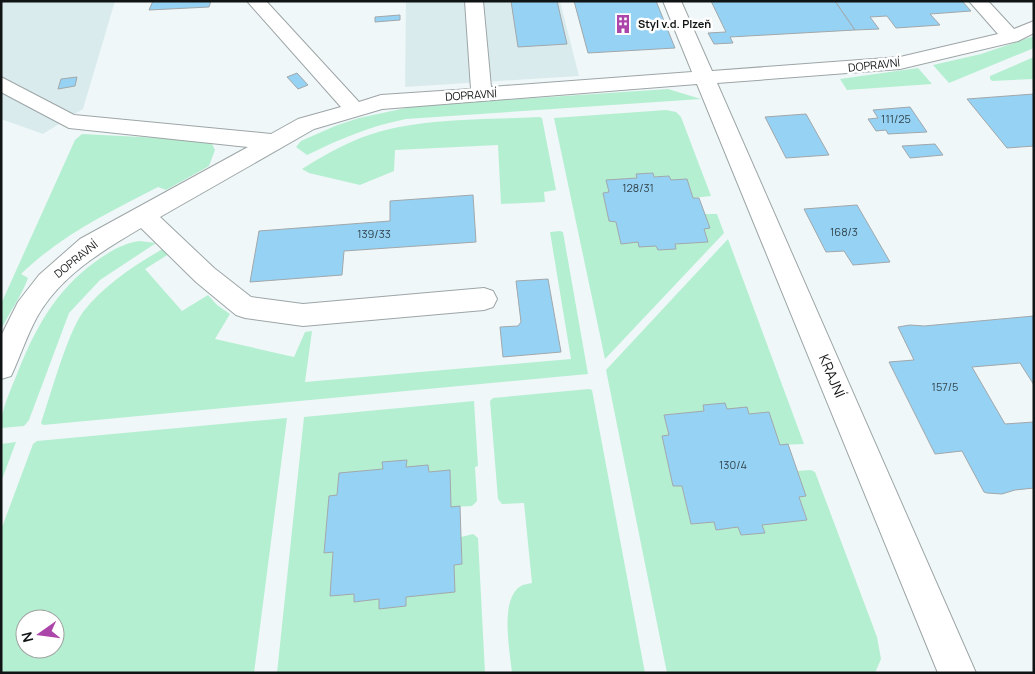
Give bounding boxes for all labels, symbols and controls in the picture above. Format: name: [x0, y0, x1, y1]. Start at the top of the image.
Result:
building icon: Styl v.d. Plzeň: [612, 13, 634, 35]
place label: Styl v.d. Plzeň: [638, 16, 711, 31]
street label: DOPRAVNÍ: [847, 54, 901, 75]
street label: DOPRAVNÍ: [445, 85, 498, 104]
house number: 111/25: [881, 111, 911, 126]
house number: 128/31: [622, 180, 654, 195]
house number: 168/3: [830, 224, 858, 239]
house number: 139/33: [357, 226, 391, 241]
street label: DOPRAVNÍ: [51, 236, 101, 281]
street label: KRAJNÍ: [815, 351, 850, 400]
house number: 157/5: [932, 379, 958, 394]
house number: 130/4: [719, 457, 747, 472]
north arrow: [15, 609, 65, 659]
text: N: [16, 630, 37, 644]

